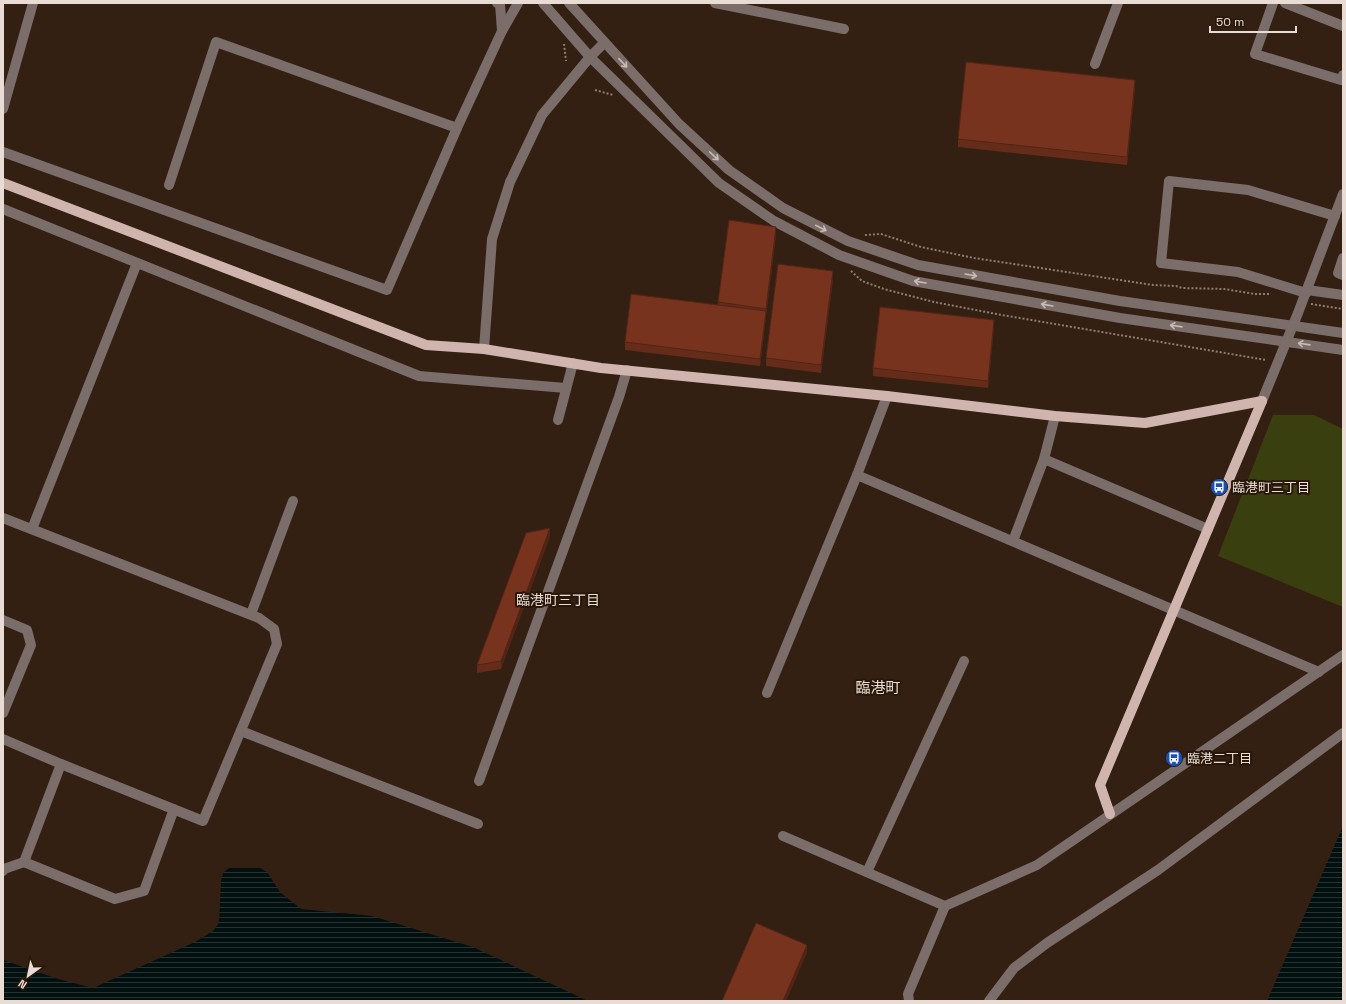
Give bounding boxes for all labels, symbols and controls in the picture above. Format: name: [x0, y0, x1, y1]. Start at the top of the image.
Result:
scale bar: [1210, 8, 1296, 34]
text: 50 m: [1216, 14, 1244, 30]
one-way arrow: [618, 58, 628, 68]
one-way arrow: [709, 151, 719, 161]
one-way arrow: [815, 225, 827, 232]
one-way arrow: [965, 271, 978, 279]
one-way arrow: [913, 278, 926, 286]
one-way arrow: [1041, 301, 1054, 309]
one-way arrow: [1170, 322, 1183, 330]
one-way arrow: [1298, 340, 1311, 348]
bus stop icon: 臨港町三丁目: [1209, 477, 1229, 497]
place label: 臨港町三丁目: [1232, 479, 1310, 496]
district label: 臨港町三丁目: [516, 591, 600, 609]
district label: 臨港町: [855, 678, 901, 697]
bus stop icon: 臨港二丁目: [1164, 748, 1184, 768]
place label: 臨港二丁目: [1187, 750, 1252, 767]
north arrow: [8, 956, 48, 996]
text: N: [16, 977, 29, 992]

